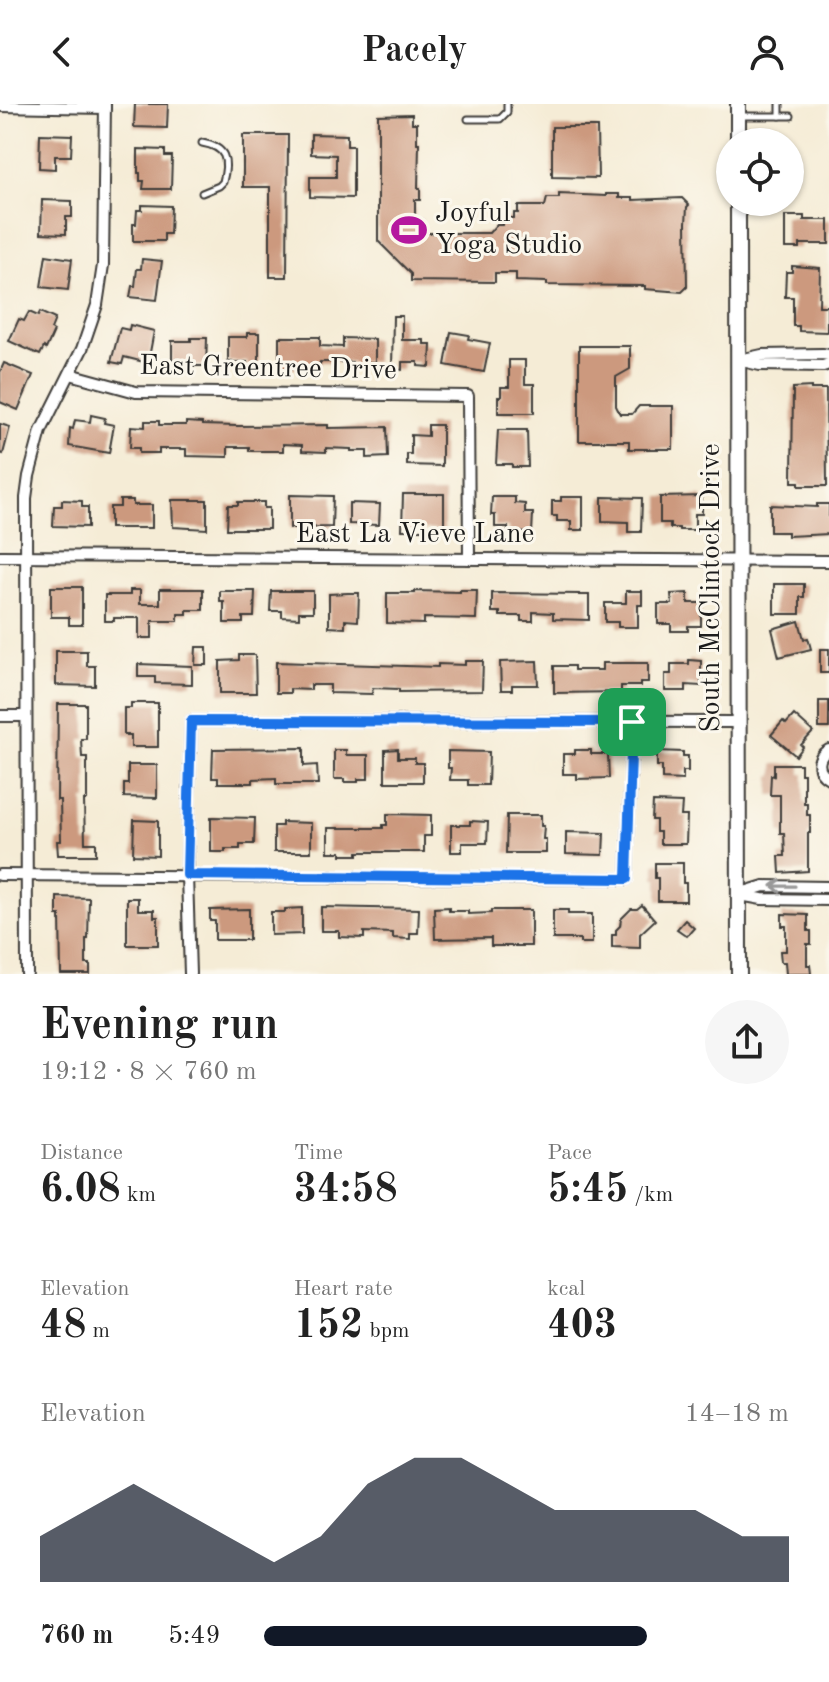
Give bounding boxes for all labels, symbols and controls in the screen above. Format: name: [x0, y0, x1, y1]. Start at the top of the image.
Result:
icon: back: [40, 30, 84, 74]
icon: person: [745, 30, 789, 74]
text: Pacely: [362, 34, 467, 70]
map controls: [716, 128, 804, 216]
button: locate: [716, 128, 804, 216]
place label: Joyful Yoga Studio: [435, 200, 582, 260]
sports icon: Joyful Yoga Studio: [390, 211, 428, 249]
street label: East Greentree Drive: [139, 353, 397, 385]
street label: South McClintock Drive: [698, 443, 726, 733]
street label: East La Vieve Lane: [295, 521, 535, 549]
pin: [598, 688, 666, 756]
icon: arrive: [610, 700, 654, 744]
one-way arrow: [770, 878, 797, 894]
button: share: [705, 1000, 789, 1084]
text: Evening run: [40, 1004, 278, 1048]
text: 19:12 · 8 × 760 m: [40, 1059, 257, 1085]
text: Distance: [40, 1142, 123, 1164]
text: Time: [294, 1142, 343, 1164]
text: Pace: [547, 1142, 592, 1164]
text: 6.08: [40, 1171, 121, 1211]
text: 34:58: [294, 1171, 398, 1211]
text: 5:45: [547, 1171, 628, 1211]
text: km: [121, 1184, 156, 1206]
text: /km: [628, 1184, 673, 1206]
text: Elevation: [40, 1278, 130, 1300]
text: Heart rate: [294, 1278, 393, 1300]
text: kcal: [547, 1278, 585, 1300]
text: 48: [40, 1307, 86, 1347]
text: 152: [294, 1307, 363, 1347]
text: 403: [547, 1307, 617, 1347]
text: m: [86, 1320, 110, 1342]
text: bpm: [363, 1320, 410, 1342]
text: Elevation: [40, 1401, 146, 1427]
text: 14–18 m: [685, 1401, 789, 1427]
text: 760 m: [40, 1623, 113, 1649]
text: 5:49: [168, 1623, 221, 1649]

